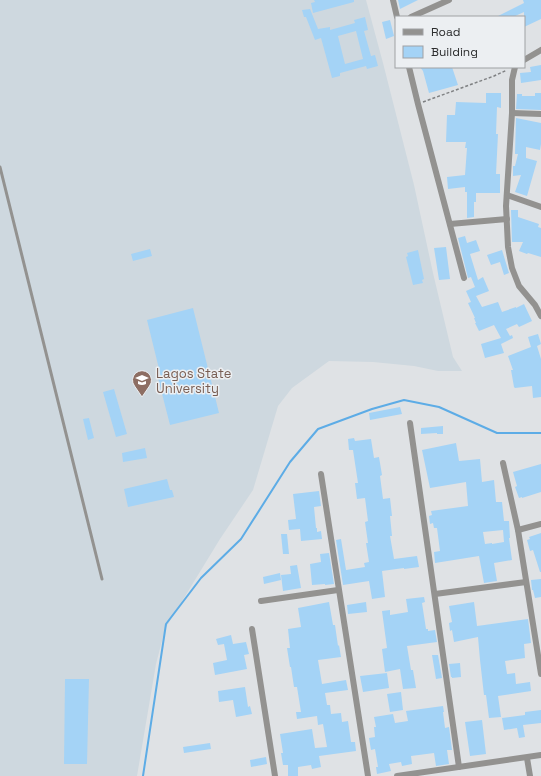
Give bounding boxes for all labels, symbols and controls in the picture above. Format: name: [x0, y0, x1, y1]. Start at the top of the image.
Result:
legend: [395, 16, 525, 68]
text: Road: [431, 24, 460, 40]
text: Building: [431, 44, 478, 60]
place label: Lagos State University: [156, 365, 231, 397]
school or university icon: Lagos State University: [131, 369, 153, 397]

